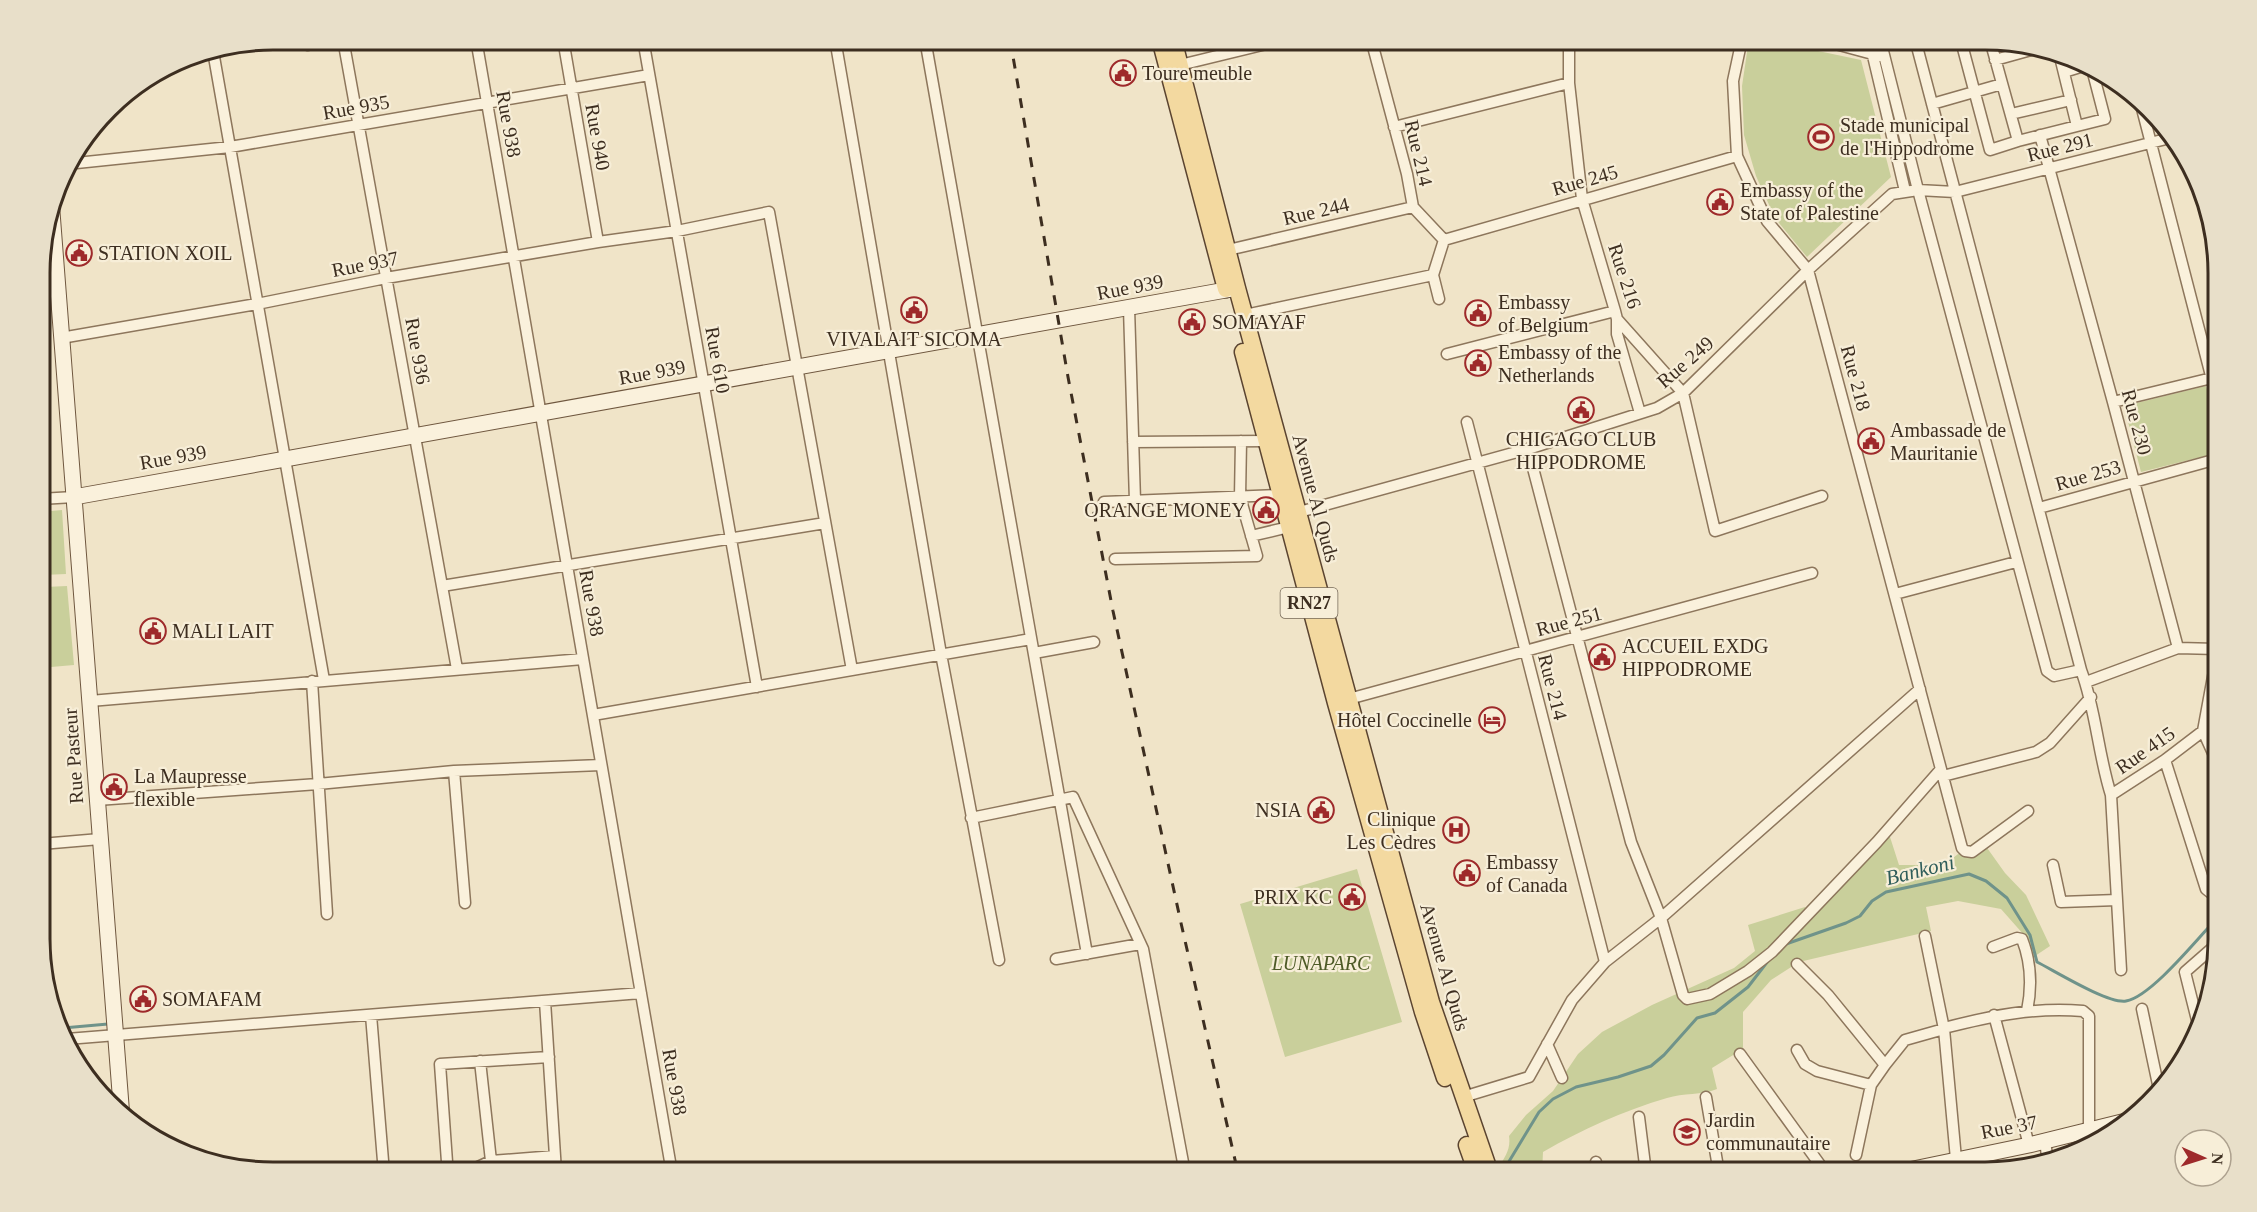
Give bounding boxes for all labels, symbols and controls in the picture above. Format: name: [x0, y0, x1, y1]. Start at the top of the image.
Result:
public building icon: Toure meuble: [1108, 58, 1138, 88]
place label: Toure meuble: [1142, 62, 1252, 84]
street label: Rue 938: [492, 89, 526, 159]
street label: Rue 935: [321, 90, 391, 124]
street label: Rue 940: [581, 102, 615, 172]
place label: Stade municipal de l'Hippodrome: [1840, 114, 1974, 160]
street label: Rue 214: [1401, 118, 1437, 188]
sports icon: Stade municipal de l'Hippodrome: [1806, 122, 1836, 152]
street label: Rue 291: [2025, 128, 2095, 166]
street label: Rue 245: [1550, 160, 1620, 200]
place label: Embassy of the State of Palestine: [1740, 179, 1879, 224]
public building icon: Embassy of the State of Palestine: [1705, 187, 1735, 217]
street label: Rue 244: [1281, 193, 1351, 229]
public building icon: STATION XOIL: [64, 238, 94, 268]
street label: Rue 216: [1604, 241, 1646, 311]
place label: STATION XOIL: [98, 242, 233, 264]
street label: Rue 937: [330, 247, 400, 281]
street label: Rue 939: [1095, 270, 1165, 304]
place label: Embassy of Belgium: [1498, 291, 1589, 337]
public building icon: VIVALAIT SICOMA: [899, 295, 929, 325]
public building icon: Embassy of Belgium: [1463, 298, 1493, 328]
public building icon: SOMAYAF: [1177, 307, 1207, 337]
place label: SOMAYAF: [1212, 311, 1306, 333]
street label: Rue 936: [401, 316, 435, 386]
street label: Rue 610: [701, 325, 735, 395]
place label: VIVALAIT SICOMA: [826, 328, 1002, 350]
street label: Rue 249: [1652, 332, 1718, 392]
place label: Embassy of the Netherlands: [1498, 341, 1621, 386]
street label: Rue 218: [1837, 343, 1875, 413]
public building icon: Embassy of the Netherlands: [1463, 348, 1493, 378]
street label: Rue 939: [617, 355, 687, 389]
street label: Rue 230: [2118, 387, 2156, 457]
public building icon: CHIGAGO CLUB HIPPODROME: [1566, 395, 1596, 425]
place label: Ambassade de Mauritanie: [1890, 419, 2006, 464]
public building icon: Ambassade de Mauritanie: [1856, 426, 1886, 456]
place label: CHIGAGO CLUB HIPPODROME: [1506, 428, 1656, 473]
street label: Avenue Al Quds: [1288, 431, 1344, 565]
street label: Rue 939: [138, 440, 208, 474]
street label: Rue 253: [2053, 455, 2123, 495]
public building icon: ORANGE MONEY: [1251, 495, 1281, 525]
place label: ORANGE MONEY: [1084, 499, 1246, 521]
street label: Rue 938: [575, 568, 609, 638]
road number: RN27: [1280, 588, 1338, 618]
street label: Rue 251: [1534, 602, 1604, 640]
public building icon: MALI LAIT: [138, 616, 168, 646]
place label: MALI LAIT: [172, 620, 274, 642]
place label: ACCUEIL EXDG HIPPODROME: [1622, 635, 1768, 680]
public building icon: ACCUEIL EXDG HIPPODROME: [1587, 642, 1617, 672]
street label: Rue 214: [1534, 652, 1572, 722]
hotel icon: Hôtel Coccinelle: [1477, 705, 1507, 735]
street label: Rue Pasteur: [59, 707, 87, 805]
place label: Hôtel Coccinelle: [1337, 709, 1472, 731]
street label: Rue 415: [2111, 722, 2179, 778]
place label: La Maupresse flexible: [134, 765, 247, 810]
public building icon: La Maupresse flexible: [99, 772, 129, 802]
public building icon: NSIA: [1306, 795, 1336, 825]
place label: NSIA: [1255, 799, 1303, 821]
place label: Clinique Les Cèdres: [1347, 808, 1436, 853]
hospital icon: Clinique Les Cèdres: [1441, 815, 1471, 845]
water label: Bankoni: [1883, 850, 1957, 890]
place label: Embassy of Canada: [1486, 851, 1568, 896]
public building icon: Embassy of Canada: [1452, 858, 1482, 888]
public building icon: PRIX KC: [1337, 882, 1367, 912]
place label: PRIX KC: [1254, 886, 1332, 908]
street label: Avenue Al Quds: [1416, 901, 1474, 1034]
park label: LUNAPARC: [1271, 952, 1371, 974]
public building icon: SOMAFAM: [128, 984, 158, 1014]
place label: SOMAFAM: [162, 988, 262, 1010]
street label: Rue 938: [658, 1047, 692, 1117]
place label: Jardin communautaire: [1706, 1109, 1831, 1154]
street label: Rue 37: [1979, 1111, 2039, 1143]
school or university icon: Jardin communautaire: [1672, 1117, 1702, 1147]
north arrow: [2173, 1128, 2233, 1188]
text: N: [2209, 1153, 2226, 1165]

